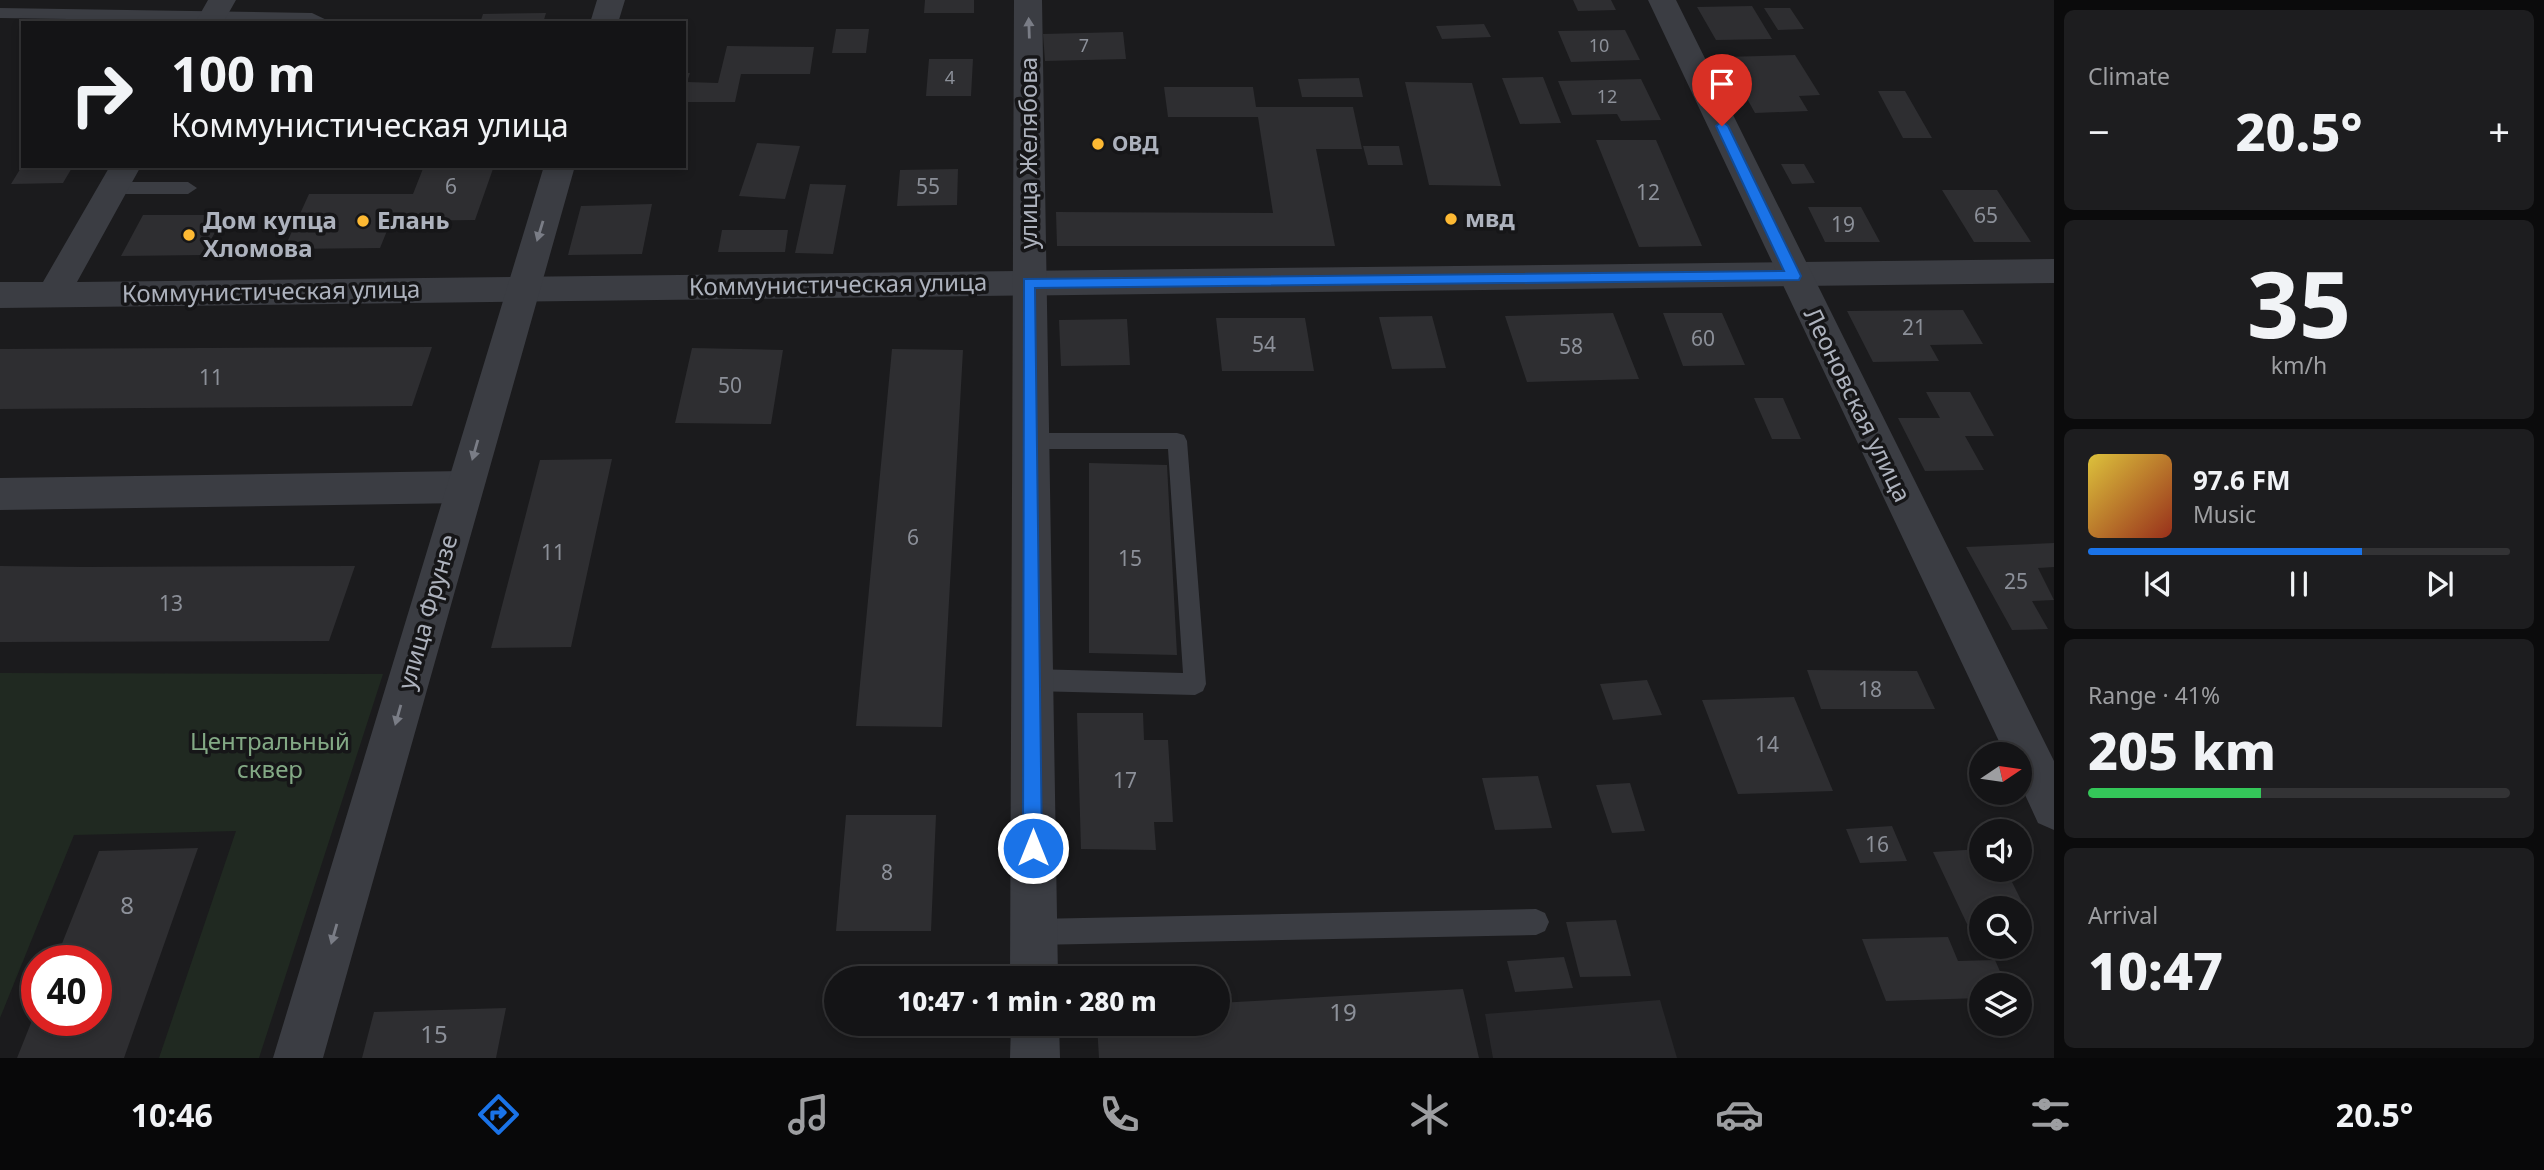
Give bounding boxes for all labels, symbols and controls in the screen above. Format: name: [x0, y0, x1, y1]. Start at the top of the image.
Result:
one-way arrow: [1024, 17, 1035, 39]
house number: 7: [1079, 33, 1089, 57]
house number: 10: [1589, 33, 1609, 57]
text: 100 m: [171, 40, 316, 106]
icon: right: [56, 49, 147, 140]
pin: [1692, 54, 1752, 126]
street label: улица Желябова: [1011, 57, 1044, 249]
text: Climate: [2088, 60, 2170, 92]
house number: 4: [945, 65, 955, 89]
icon: arrive: [1703, 65, 1741, 103]
house number: 12: [1597, 84, 1617, 108]
text: 20.5°: [2236, 95, 2362, 166]
text: Коммунистическая улица: [171, 103, 569, 146]
text: −: [2088, 105, 2110, 157]
text: +: [2488, 105, 2510, 157]
place label: ОВД: [1112, 129, 1159, 157]
marker: ОВД: [1090, 136, 1106, 152]
house number: 6: [445, 172, 457, 200]
house number: 55: [916, 172, 940, 200]
house number: 12: [1636, 178, 1660, 206]
place label: мвд: [1465, 201, 1515, 234]
house number: 65: [1974, 201, 1998, 229]
place label: Дом купца Хломова: [203, 203, 337, 264]
place label: Елань: [377, 203, 450, 236]
house number: 19: [1831, 210, 1855, 238]
marker: мвд: [1443, 211, 1459, 227]
marker: Елань: [355, 213, 371, 229]
one-way arrow: [534, 221, 544, 242]
marker: Дом купца Хломова: [181, 227, 197, 243]
text: 35: [2247, 241, 2351, 365]
street label: Коммунистическая улица: [689, 264, 987, 303]
street label: Коммунистическая улица: [122, 271, 420, 310]
street label: Леоновская улица: [1797, 302, 1920, 507]
house number: 21: [1902, 313, 1926, 341]
house number: 60: [1691, 324, 1715, 352]
house number: 54: [1252, 330, 1276, 358]
house number: 58: [1559, 332, 1583, 360]
text: km/h: [2271, 349, 2327, 381]
house number: 11: [199, 363, 223, 391]
house number: 50: [718, 371, 742, 399]
one-way arrow: [469, 439, 480, 461]
text: 97.6 FM: [2193, 462, 2290, 498]
text: Music: [2193, 498, 2256, 530]
house number: 6: [907, 523, 919, 551]
street label: улица Фрунзе: [389, 530, 464, 693]
house number: 11: [541, 538, 565, 566]
house number: 15: [1118, 544, 1142, 572]
icon: previous: [2139, 565, 2177, 603]
icon: pause: [2280, 565, 2318, 603]
icon: next: [2421, 565, 2459, 603]
house number: 25: [2004, 567, 2028, 595]
house number: 13: [159, 589, 183, 617]
house number: 18: [1858, 675, 1882, 703]
text: Range · 41%: [2088, 679, 2220, 711]
one-way arrow: [392, 705, 402, 726]
text: 205 km: [2088, 714, 2276, 785]
park label: Центральный сквер: [190, 724, 350, 785]
house number: 14: [1755, 730, 1779, 758]
north arrow: [1969, 742, 2032, 805]
map controls: [1969, 742, 2032, 1036]
house number: 17: [1113, 766, 1137, 794]
position arrow: [996, 811, 1070, 885]
button: sound: [1969, 819, 2032, 882]
house number: 16: [1865, 830, 1889, 858]
house number: 8: [881, 858, 893, 886]
house number: 8: [120, 888, 134, 921]
button: search: [1969, 896, 2032, 959]
text: Arrival: [2088, 899, 2158, 931]
one-way arrow: [328, 923, 339, 945]
text: 10:47: [2088, 934, 2223, 1005]
speed limit sign: 40: [21, 945, 112, 1036]
button: layers: [1969, 973, 2032, 1036]
text: 10:47 · 1 min · 280 m: [897, 983, 1157, 1019]
house number: 19: [1329, 995, 1357, 1028]
house number: 15: [420, 1017, 448, 1050]
icon: directions: [474, 1090, 523, 1139]
icon: music: [784, 1090, 833, 1139]
icon: phone: [1095, 1090, 1144, 1139]
icon: climate: [1405, 1090, 1454, 1139]
icon: car: [1715, 1090, 1764, 1139]
icon: filters: [2026, 1090, 2075, 1139]
text: 10:46: [131, 1093, 213, 1136]
text: 20.5°: [2336, 1093, 2413, 1136]

